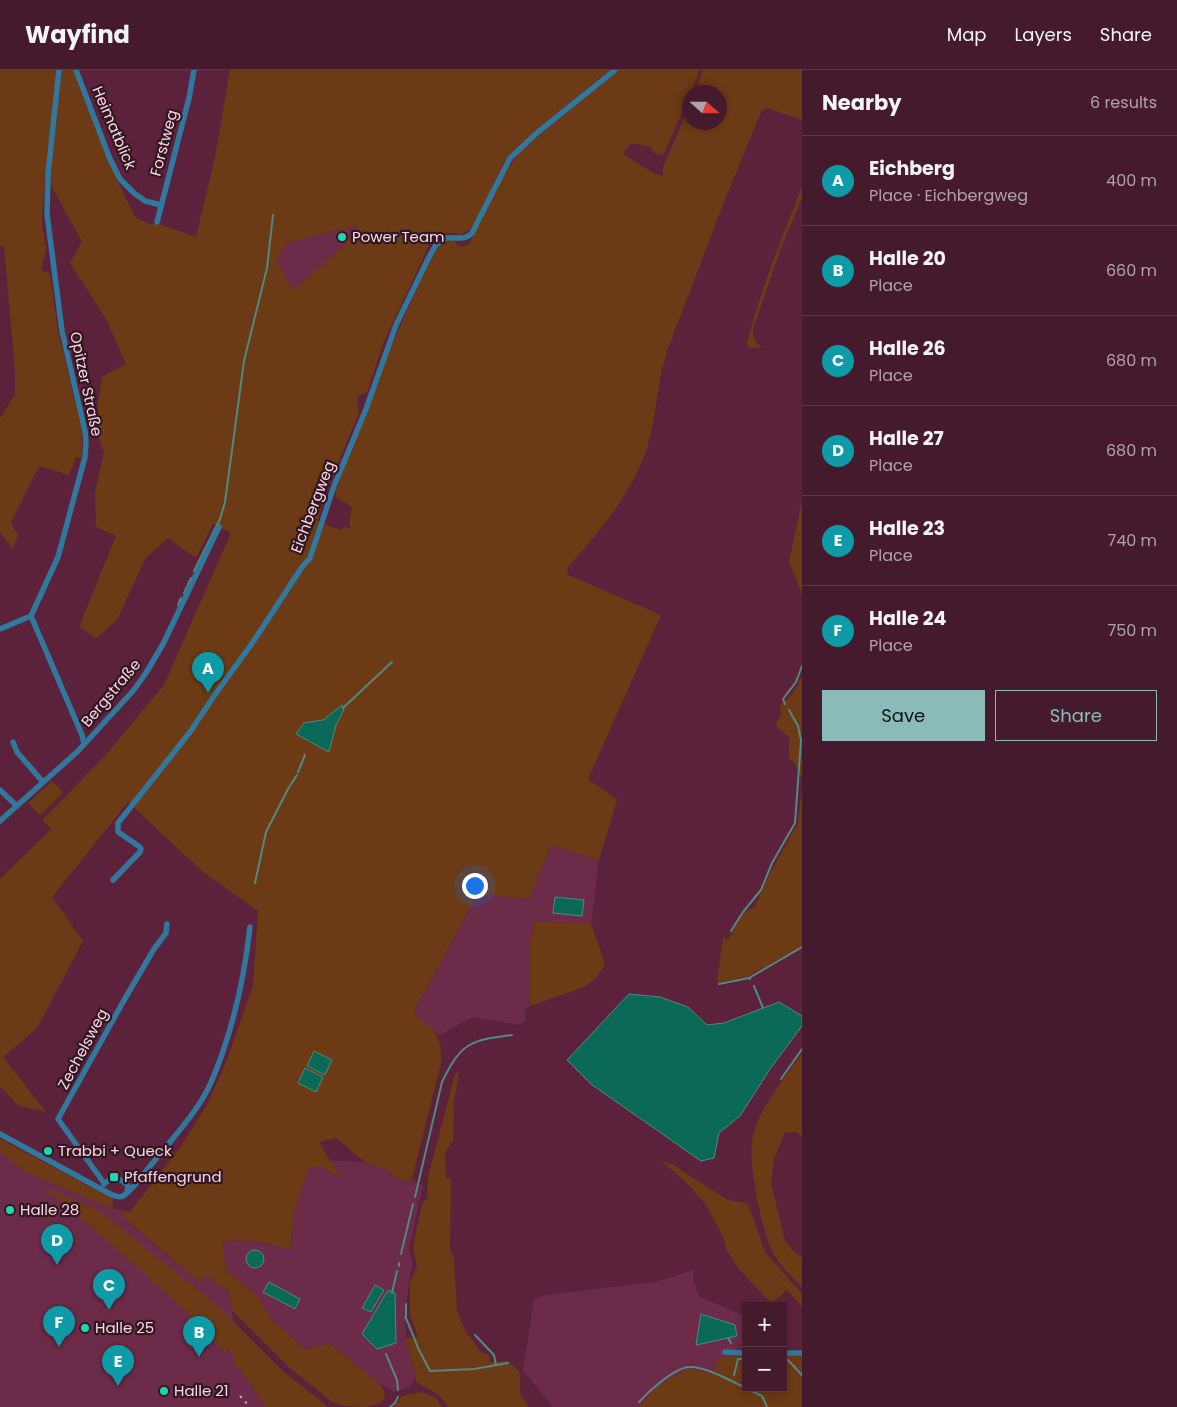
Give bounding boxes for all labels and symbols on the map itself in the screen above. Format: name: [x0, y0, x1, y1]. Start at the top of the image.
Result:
street label: Heimatblick: [87, 83, 142, 173]
north arrow: [682, 85, 727, 130]
street label: Forstweg: [145, 107, 182, 178]
place label: Power Team: [352, 226, 445, 247]
marker: Power Team: [336, 231, 348, 243]
street label: Opitzer Straße: [65, 330, 108, 438]
street label: Eichbergweg: [285, 458, 340, 556]
pin: A: [192, 652, 224, 693]
street label: Bergstraße: [76, 654, 145, 731]
your location: [462, 873, 488, 899]
street label: Zechelsweg: [52, 1005, 113, 1093]
place label: Trabbi + Queck: [58, 1140, 172, 1161]
marker: Trabbi + Queck: [42, 1145, 54, 1157]
place label: Pfaffengrund: [124, 1166, 222, 1187]
marker: Pfaffengrund: [108, 1171, 120, 1183]
place label: Halle 28: [20, 1199, 79, 1220]
marker: Halle 28: [4, 1204, 16, 1216]
pin: D: [41, 1224, 73, 1265]
pin: C: [93, 1269, 125, 1310]
pin: F: [43, 1306, 75, 1347]
pin: B: [183, 1316, 215, 1357]
place label: Halle 25: [95, 1317, 154, 1338]
marker: Halle 25: [79, 1322, 91, 1334]
pin: E: [102, 1345, 134, 1386]
place label: Halle 21: [174, 1380, 229, 1401]
marker: Halle 21: [158, 1385, 170, 1397]

